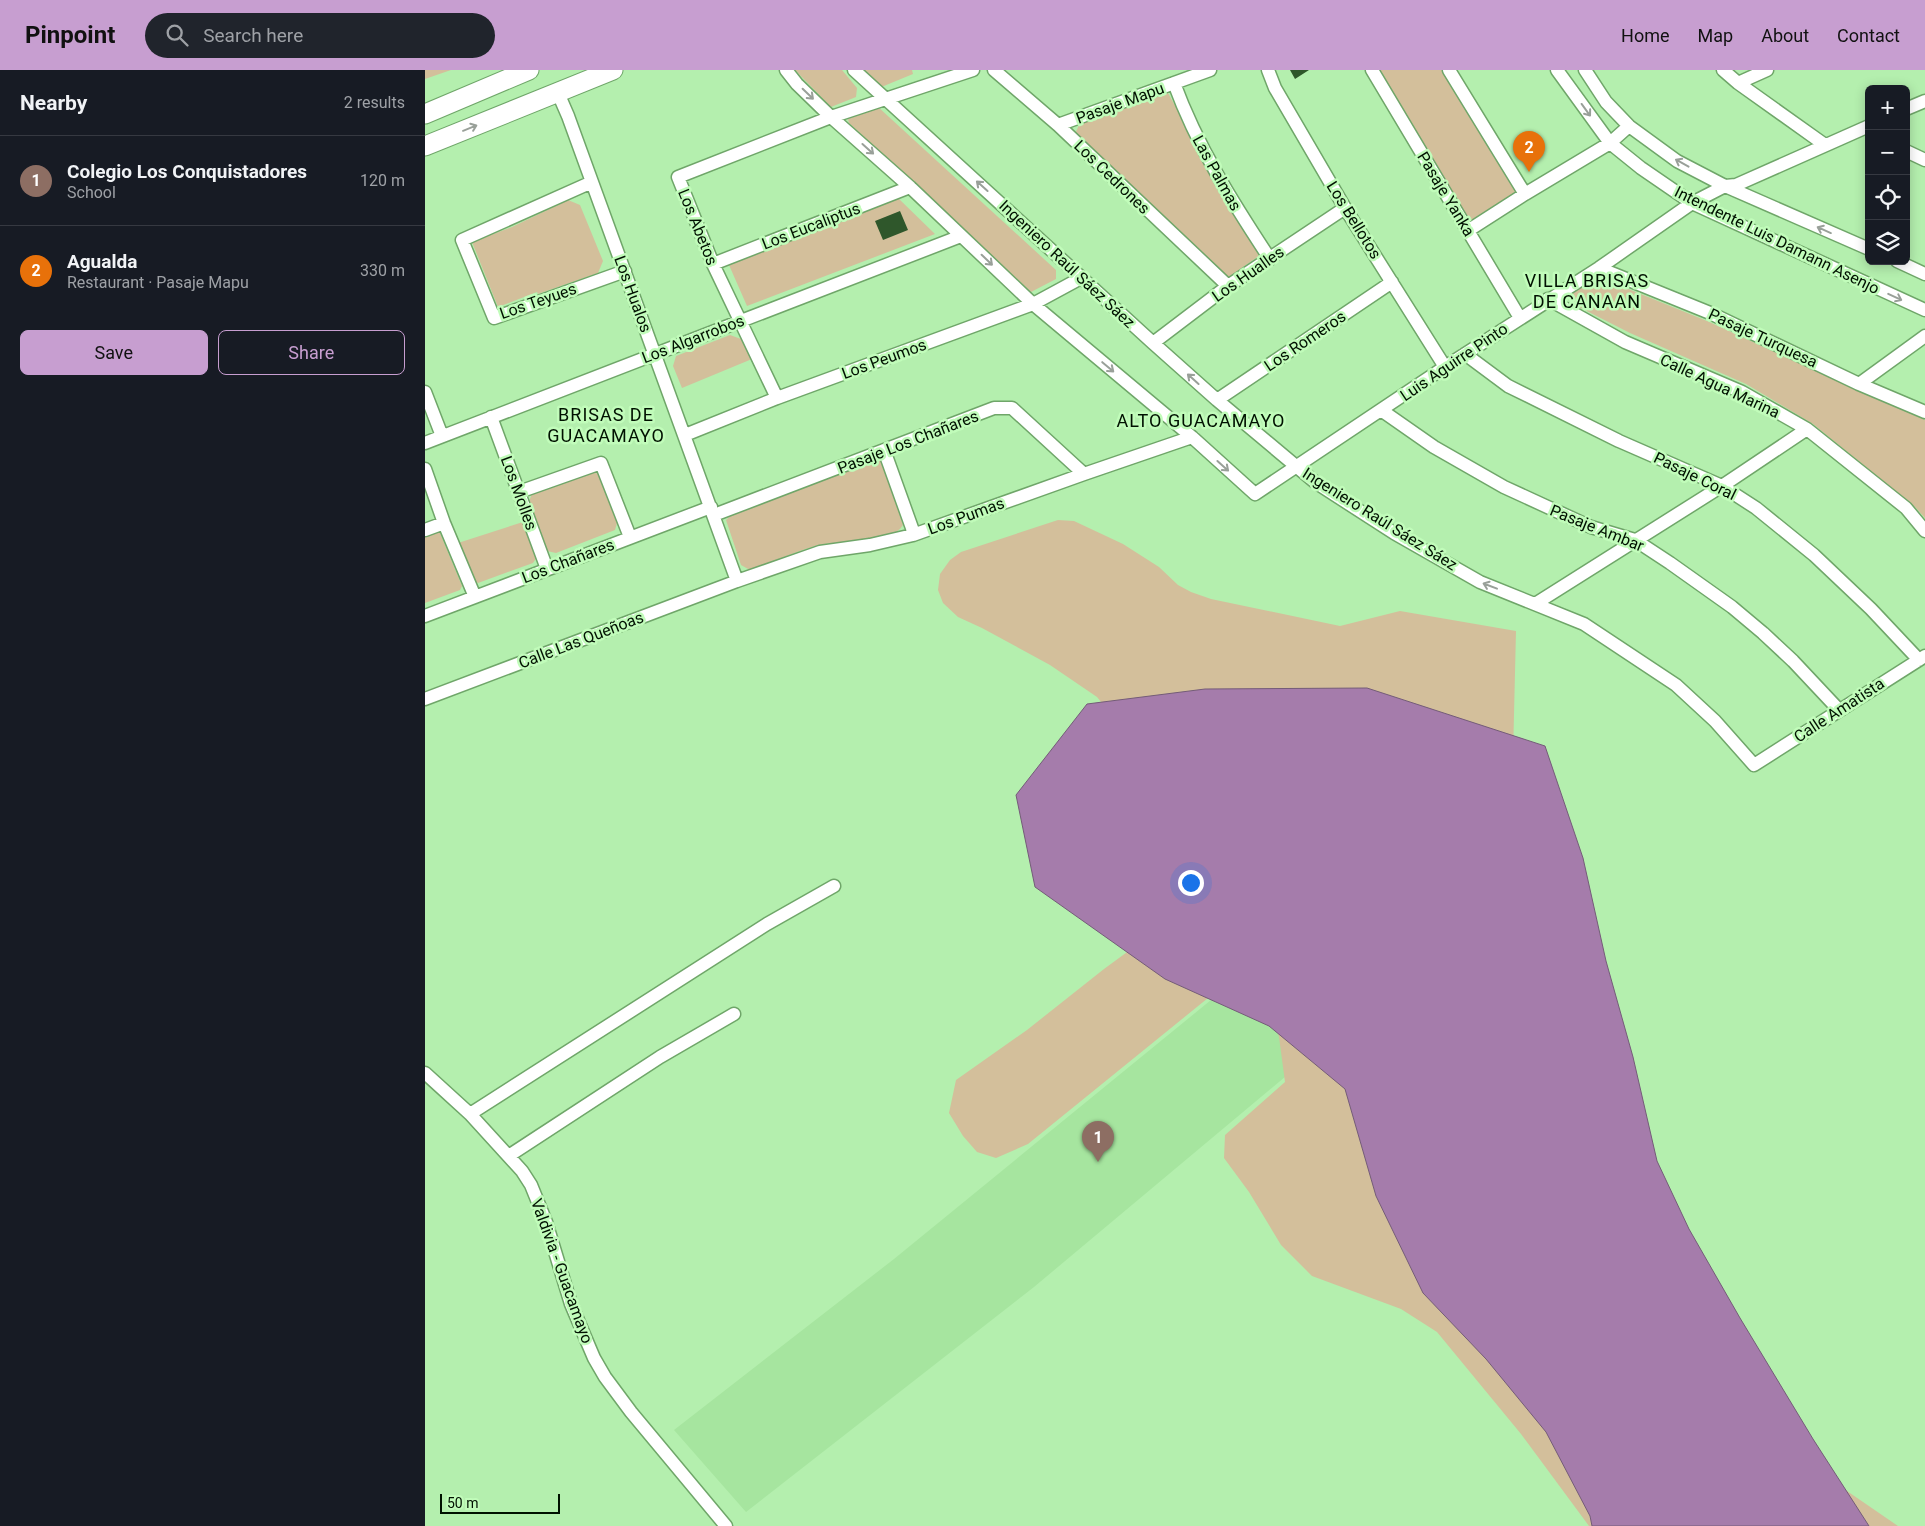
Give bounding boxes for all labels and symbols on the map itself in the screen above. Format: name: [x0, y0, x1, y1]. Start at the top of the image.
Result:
street label: Pasaje Mapu: [1073, 78, 1167, 128]
one-way arrow: [802, 88, 814, 100]
one-way arrow: [1581, 102, 1591, 116]
one-way arrow: [462, 123, 477, 132]
pin: 2: [1513, 131, 1545, 172]
street label: Las Palmas: [1189, 132, 1245, 214]
street label: Los Cedrones: [1070, 136, 1154, 218]
one-way arrow: [861, 143, 874, 155]
street label: Pasaje Yanka: [1413, 148, 1479, 240]
one-way arrow: [1675, 158, 1690, 168]
street label: Los Bellotos: [1323, 178, 1385, 262]
one-way arrow: [976, 181, 989, 192]
street label: Intendente Luis Damann Asenjo: [1671, 182, 1883, 298]
street label: Los Abetos: [674, 186, 722, 268]
street label: Ingeniero Raúl Sáez Sáez: [995, 196, 1139, 332]
street label: Los Eucaliptus: [759, 199, 863, 253]
one-way arrow: [1817, 224, 1832, 234]
street label: Los Hualles: [1208, 242, 1288, 306]
street label: Los Hualos: [610, 253, 656, 335]
one-way arrow: [980, 254, 993, 266]
district label: VILLA BRISAS DE CANAAN: [1525, 270, 1649, 312]
street label: Los Teyues: [497, 279, 579, 323]
one-way arrow: [1887, 292, 1902, 302]
street label: Pasaje Turquesa: [1706, 304, 1820, 372]
street label: Los Romeros: [1261, 307, 1349, 375]
street label: Los Algarrobos: [639, 311, 747, 367]
street label: Luis Aguirre Pinto: [1397, 319, 1511, 405]
street label: Los Peumos: [839, 335, 929, 383]
street label: Calle Agua Marina: [1657, 350, 1783, 422]
one-way arrow: [1102, 362, 1115, 373]
one-way arrow: [1186, 373, 1199, 384]
district label: BRISAS DE GUACAMAYO: [547, 404, 665, 446]
street label: Pasaje Los Chañares: [835, 406, 981, 478]
district label: ALTO GUACAMAYO: [1117, 410, 1285, 431]
street label: Pasaje Coral: [1651, 448, 1739, 504]
street label: Los Molles: [497, 453, 541, 533]
one-way arrow: [1217, 460, 1230, 472]
street label: Ingeniero Raúl Sáez Sáez: [1299, 464, 1461, 574]
street label: Los Pumas: [925, 493, 1007, 539]
street label: Pasaje Ambar: [1547, 501, 1647, 556]
street label: Los Chañares: [519, 535, 617, 587]
one-way arrow: [1483, 581, 1498, 590]
street label: Calle Las Queñoas: [516, 607, 646, 673]
street label: Calle Amatista: [1790, 674, 1888, 746]
your location: [1178, 870, 1204, 896]
pin: 1: [1082, 1121, 1114, 1162]
street label: Valdivia - Guacamayo: [527, 1196, 597, 1346]
scale bar: [440, 1491, 560, 1514]

